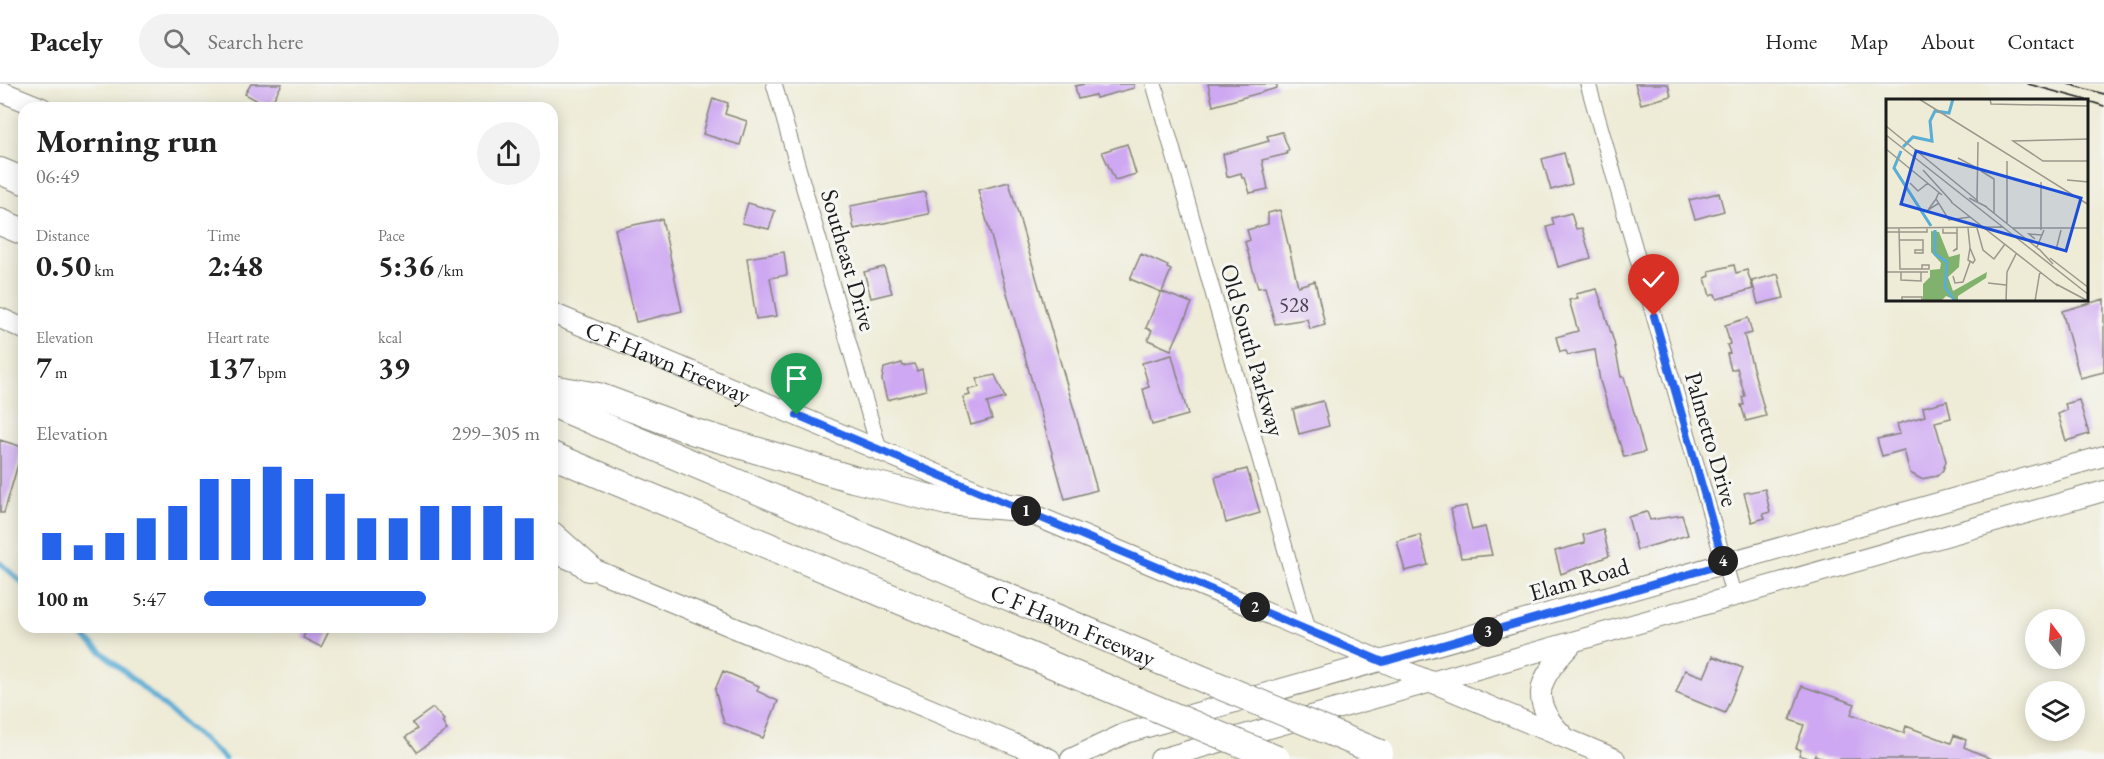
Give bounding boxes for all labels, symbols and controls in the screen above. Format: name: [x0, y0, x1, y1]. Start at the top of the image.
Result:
search box: [139, 14, 559, 68]
text: Pacely: [30, 23, 103, 59]
icon: search: [160, 25, 193, 58]
text: Search here: [208, 27, 303, 56]
text: Home: [1765, 28, 1817, 55]
text: Map: [1850, 28, 1888, 55]
text: About: [1921, 28, 1974, 55]
text: Contact: [2007, 28, 2074, 55]
inset map: [1886, 99, 2089, 302]
text: Morning run: [36, 119, 218, 162]
button: share: [477, 122, 540, 185]
text: 06:49: [36, 163, 79, 189]
street label: Southeast Drive: [814, 186, 884, 334]
text: Distance: [36, 225, 89, 246]
text: Time: [207, 225, 240, 246]
text: Pace: [378, 225, 405, 246]
text: 0.50: [36, 246, 91, 285]
text: 2:48: [207, 246, 263, 285]
text: 5:36: [378, 246, 434, 285]
pin: [1628, 254, 1679, 316]
text: km: [91, 260, 114, 281]
text: /km: [434, 260, 464, 281]
street label: Old South Parkway: [1214, 260, 1293, 440]
icon: check: [1637, 263, 1670, 296]
house number: 528: [1279, 291, 1309, 318]
street label: C F Hawn Freeway: [581, 313, 756, 410]
text: Elevation: [36, 327, 94, 348]
text: Heart rate: [207, 327, 269, 348]
text: kcal: [378, 327, 402, 348]
text: 7: [36, 348, 52, 387]
text: 137: [207, 348, 255, 387]
text: 39: [378, 348, 410, 387]
pin: [771, 353, 822, 415]
text: m: [52, 362, 68, 383]
text: bpm: [255, 362, 287, 383]
icon: arrive: [780, 362, 813, 395]
street label: Palmetto Drive: [1678, 368, 1746, 510]
text: Elevation: [36, 420, 108, 446]
text: 299–305 m: [452, 420, 540, 446]
pin: 1: [1011, 496, 1041, 526]
text: 1: [1022, 500, 1030, 521]
pin: 4: [1708, 546, 1738, 576]
street label: Elam Road: [1525, 550, 1633, 608]
text: 4: [1719, 550, 1727, 571]
street label: C F Hawn Freeway: [986, 576, 1161, 673]
text: 100 m: [36, 586, 89, 612]
text: 5:47: [132, 586, 166, 612]
pin: 2: [1240, 592, 1270, 622]
text: 2: [1251, 596, 1259, 617]
north arrow: [2025, 609, 2085, 669]
map controls: [2025, 609, 2085, 741]
pin: 3: [1473, 617, 1503, 647]
text: 3: [1484, 621, 1492, 642]
button: layers: [2025, 681, 2085, 741]

